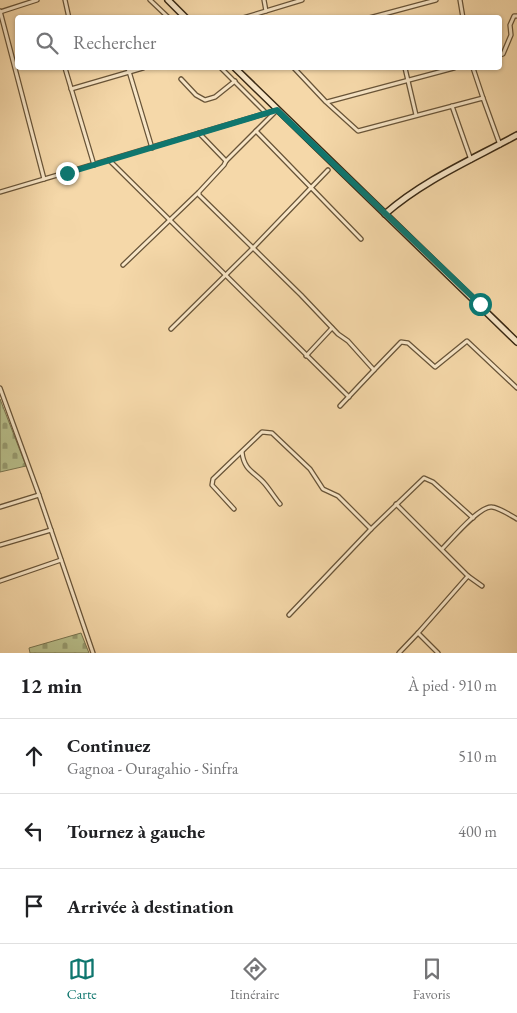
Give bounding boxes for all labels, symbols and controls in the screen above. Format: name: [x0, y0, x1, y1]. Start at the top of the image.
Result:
search box: [15, 15, 502, 70]
icon: search: [33, 29, 61, 57]
text: Rechercher: [73, 30, 156, 55]
route end: [56, 162, 79, 185]
route start: [469, 293, 492, 316]
text: 12 min: [20, 672, 82, 699]
text: À pied · 910 m: [408, 675, 497, 696]
text: Continuez: [67, 733, 151, 758]
icon: ahead: [20, 742, 48, 770]
text: 510 m: [458, 746, 497, 767]
text: Gagnoa - Ouragahio - Sinfra: [67, 758, 238, 779]
icon: left: [20, 817, 48, 845]
text: Tournez à gauche: [67, 819, 205, 844]
text: 400 m: [458, 821, 497, 842]
icon: arrive: [20, 892, 48, 920]
text: Arrivée à destination: [67, 894, 234, 919]
tab: Carte: [67, 955, 97, 1003]
tab: Itinéraire: [230, 955, 279, 1003]
tab: Favoris: [413, 955, 450, 1003]

